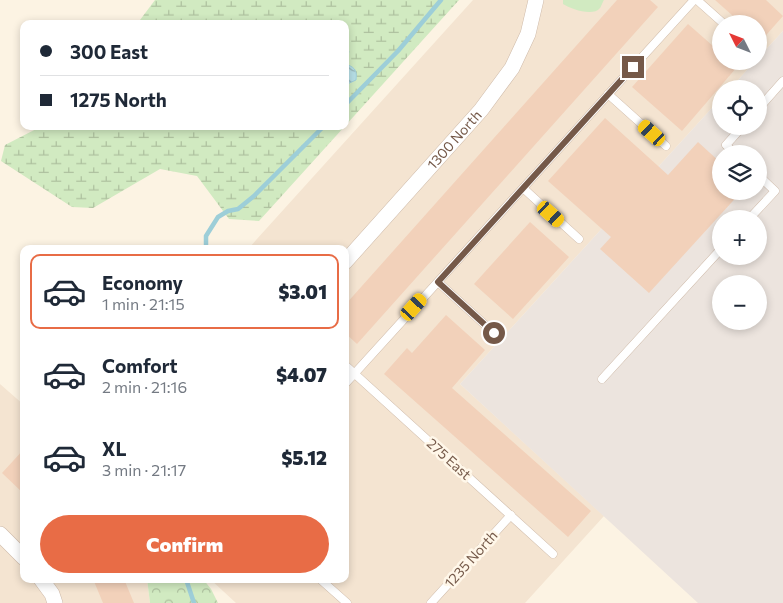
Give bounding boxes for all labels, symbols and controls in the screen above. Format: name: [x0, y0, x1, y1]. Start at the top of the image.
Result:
north arrow: [712, 15, 768, 70]
map controls: [712, 15, 767, 330]
text: 300 East: [70, 40, 148, 63]
route end: [622, 56, 644, 78]
button: locate: [712, 80, 767, 135]
text: 1275 North: [70, 88, 167, 111]
street label: 1300 North: [423, 106, 485, 172]
car: [635, 117, 668, 149]
button: layers: [712, 145, 767, 200]
car: [534, 198, 567, 230]
button: +: [712, 210, 767, 265]
icon: car: [42, 269, 87, 314]
text: Economy: [102, 271, 183, 294]
button: −: [712, 275, 767, 330]
text: $3.01: [278, 280, 327, 303]
car: [398, 291, 429, 323]
text: 1 min · 21:15: [102, 294, 185, 313]
route start: [483, 322, 505, 344]
icon: car: [42, 352, 87, 397]
text: Comfort: [102, 354, 178, 377]
text: $4.07: [276, 363, 327, 386]
text: 2 min · 21:16: [102, 377, 187, 396]
street label: 275 East: [424, 434, 475, 483]
icon: car: [42, 435, 87, 480]
text: XL: [102, 437, 127, 460]
text: $5.12: [281, 446, 327, 469]
text: 3 min · 21:17: [102, 460, 186, 479]
button: Confirm: [40, 515, 329, 573]
street label: 1235 North: [441, 527, 501, 591]

